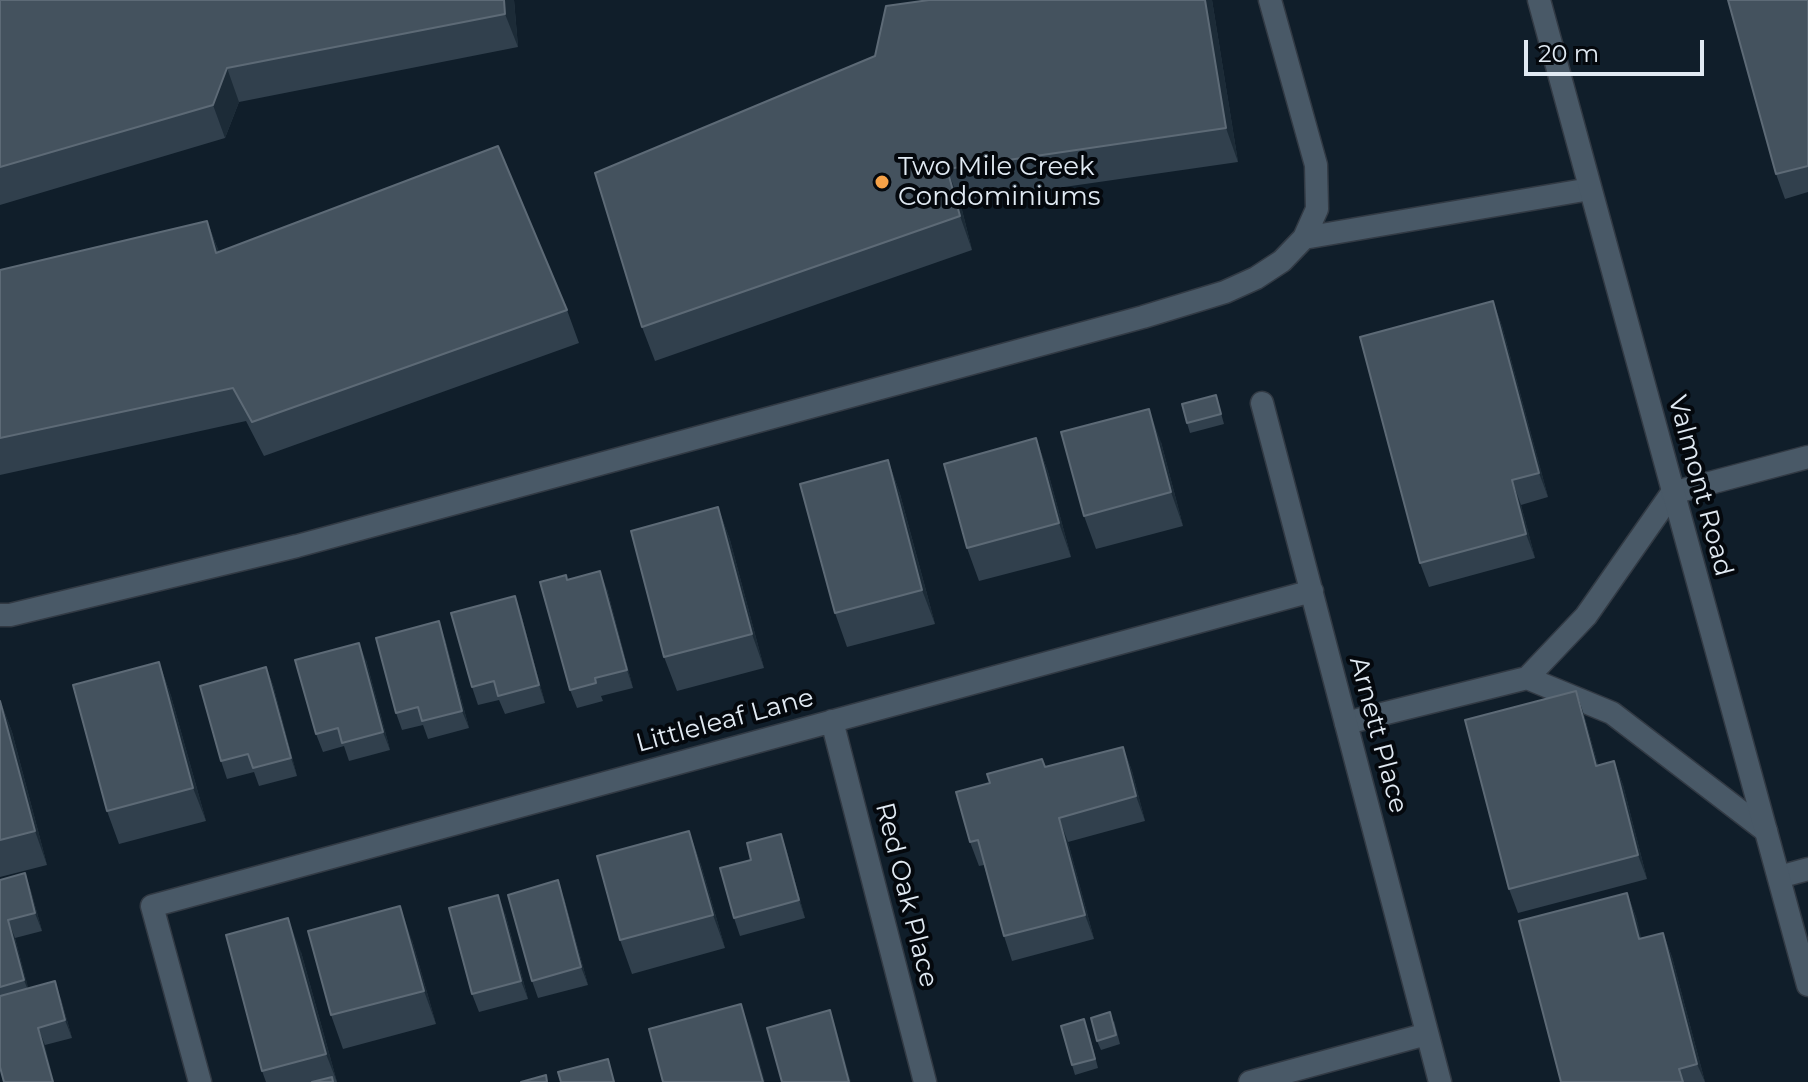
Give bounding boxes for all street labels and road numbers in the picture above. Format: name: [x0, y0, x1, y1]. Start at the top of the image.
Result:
street label: Valmont Road: [1661, 392, 1739, 580]
street label: Arnett Place: [1342, 653, 1414, 817]
street label: Littleleaf Lane: [633, 682, 817, 760]
street label: Red Oak Place: [868, 799, 944, 991]

